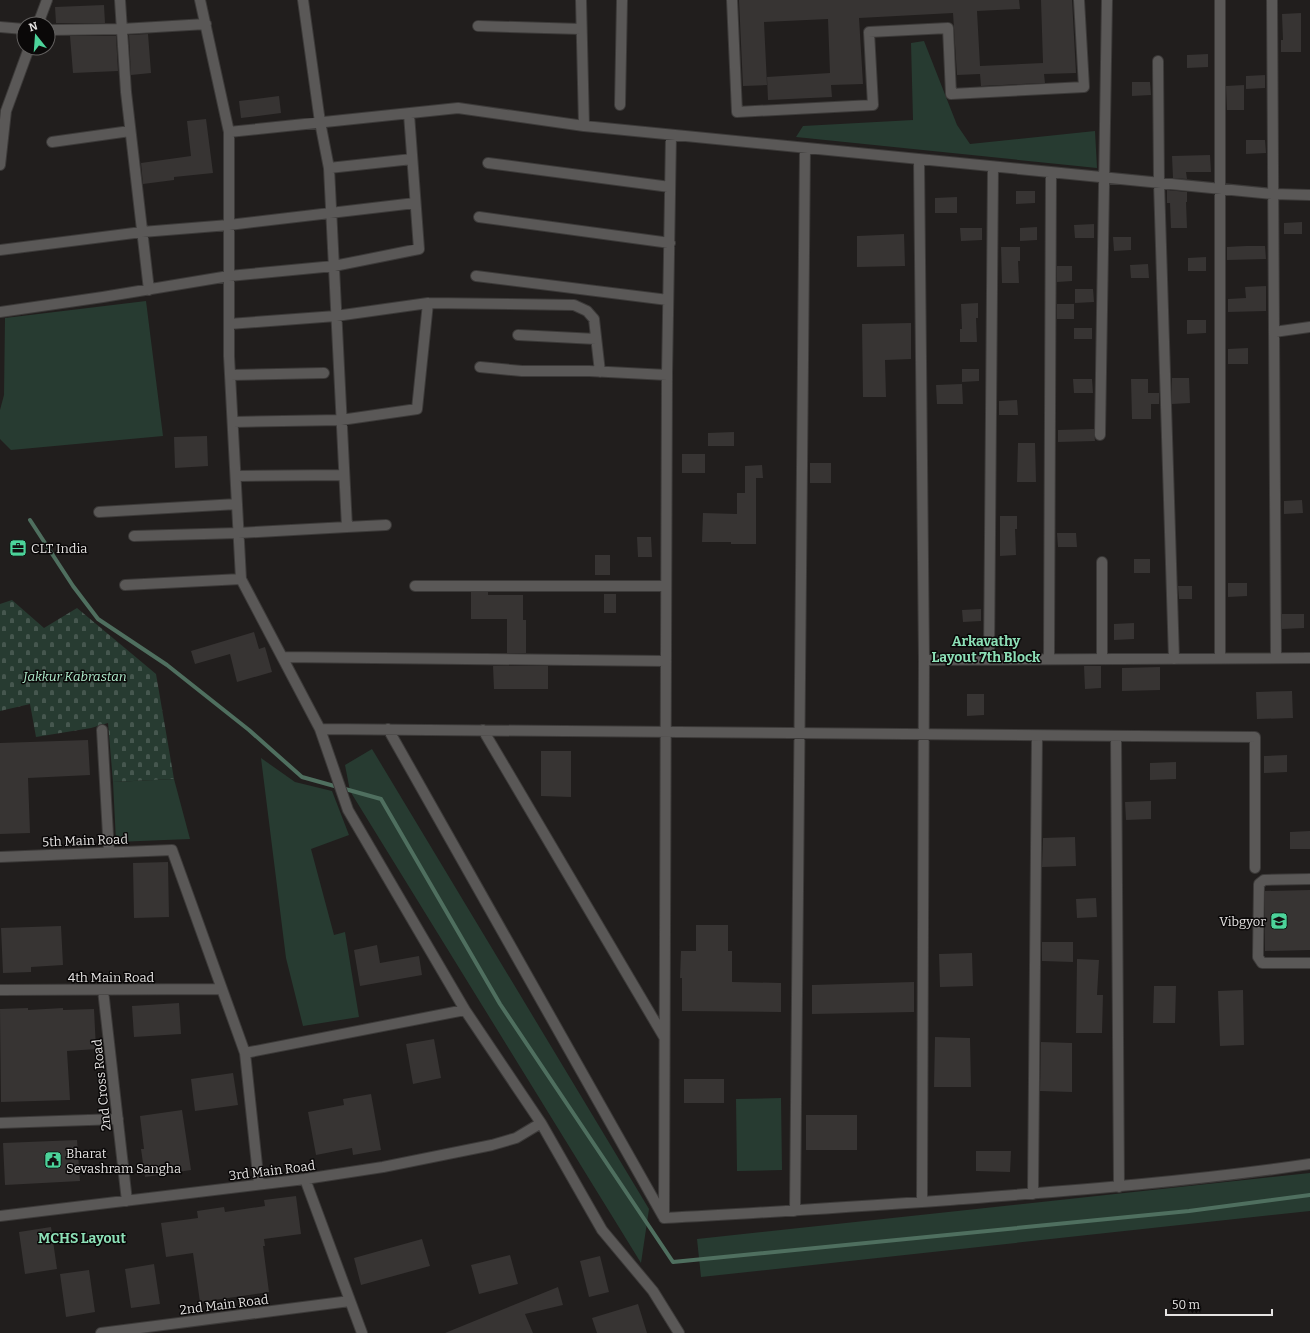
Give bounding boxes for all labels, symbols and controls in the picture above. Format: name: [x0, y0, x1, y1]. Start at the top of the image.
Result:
north arrow: [16, 16, 56, 56]
text: N: [27, 19, 40, 34]
office icon: CLT India: [8, 538, 28, 558]
place label: CLT India: [31, 541, 87, 556]
district label: Arkavathy Layout 7th Block: [932, 633, 1041, 666]
park label: Jakkur Kabrastan: [22, 669, 127, 684]
street label: 5th Main Road: [42, 831, 129, 849]
school or university icon: Vibgyor: [1269, 911, 1289, 931]
place label: Vibgyor: [1219, 914, 1266, 929]
street label: 4th Main Road: [68, 970, 155, 985]
street label: 2nd Cross Road: [89, 1038, 114, 1132]
place label: Bharat Sevashram Sangha: [66, 1146, 181, 1176]
public building icon: Bharat Sevashram Sangha: [43, 1150, 63, 1170]
street label: 3rd Main Road: [228, 1158, 316, 1183]
district label: MCHS Layout: [38, 1230, 126, 1247]
scale bar: [1166, 1291, 1272, 1317]
street label: 2nd Main Road: [179, 1292, 270, 1317]
text: 50 m: [1172, 1298, 1201, 1312]

